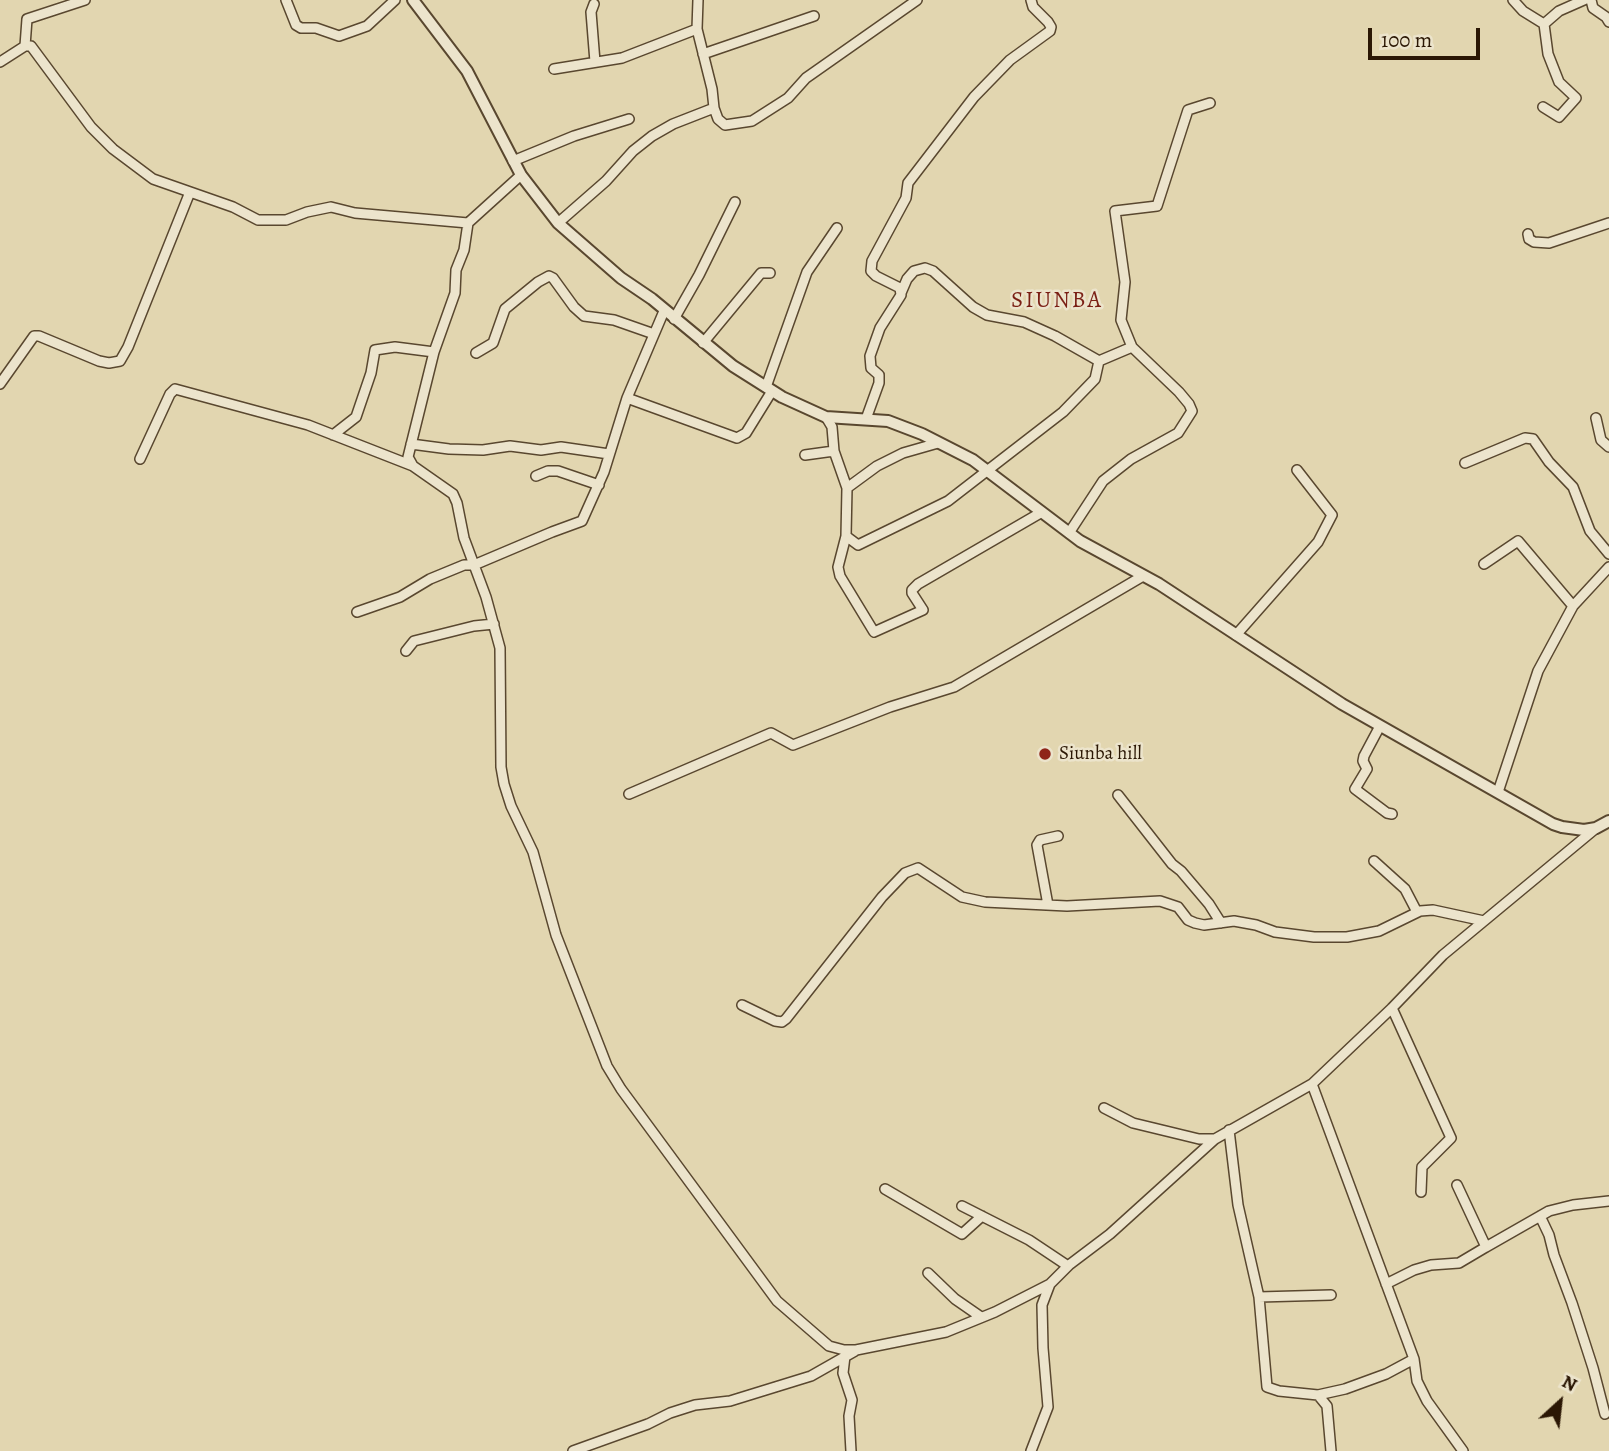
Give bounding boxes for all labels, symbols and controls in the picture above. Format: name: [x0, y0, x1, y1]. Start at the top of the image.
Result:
scale bar: [1371, 14, 1483, 58]
text: 100 m: [1381, 26, 1432, 54]
district label: SIUNBA: [1012, 287, 1102, 315]
place label: Siunba hill: [1059, 743, 1142, 765]
marker: Siunba hill: [1037, 746, 1053, 762]
north arrow: [1525, 1367, 1595, 1437]
text: N: [1557, 1369, 1582, 1398]

